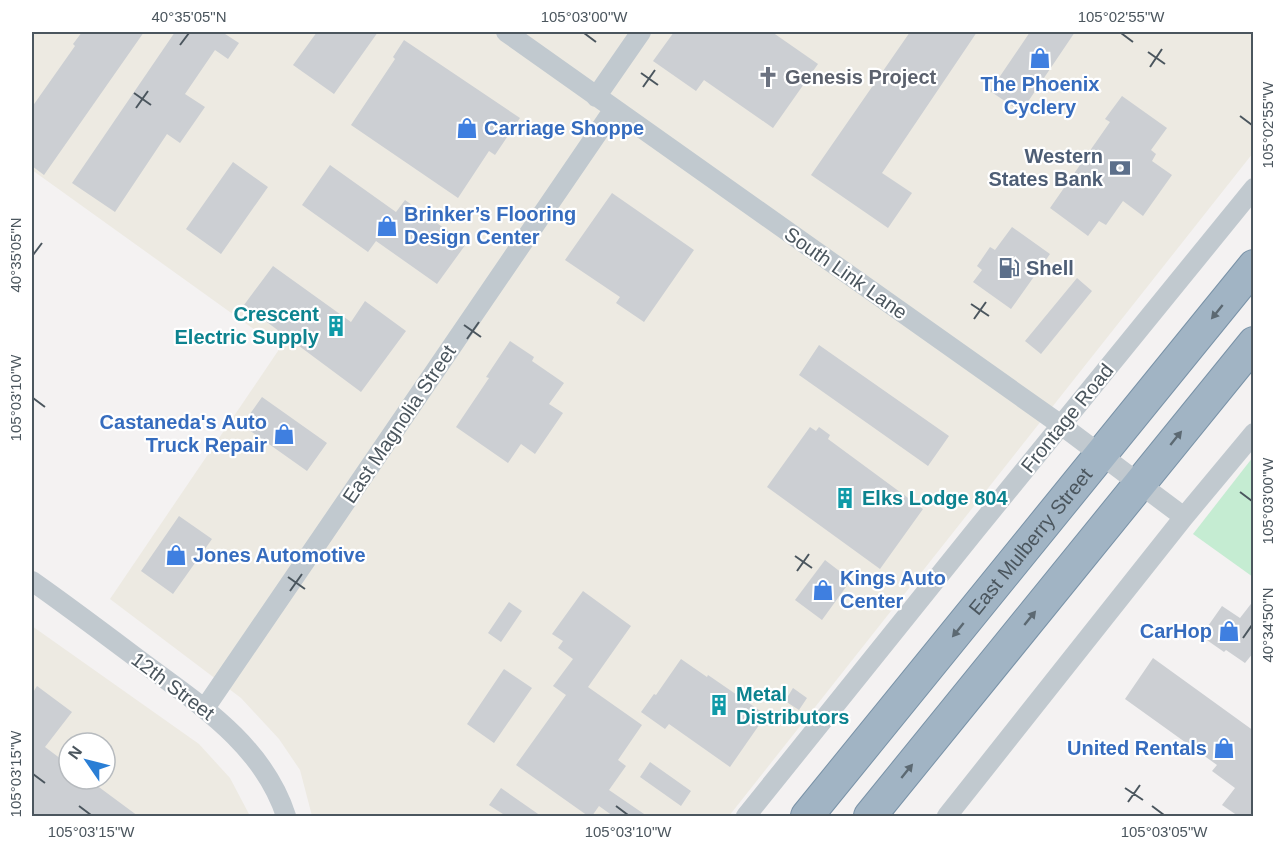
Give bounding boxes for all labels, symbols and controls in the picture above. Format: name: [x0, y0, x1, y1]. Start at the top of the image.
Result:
text: 40°35'05"N: [151, 8, 227, 25]
text: 105°03'00"W: [541, 8, 628, 25]
text: 105°02'55"W: [1078, 8, 1165, 25]
shop icon: The Phoenix Cyclery: [1028, 46, 1052, 70]
church icon: Genesis Project: [756, 65, 780, 89]
place label: Genesis Project: [785, 66, 937, 88]
place label: The Phoenix Cyclery: [981, 73, 1099, 118]
text: 105°02'55"W: [1259, 81, 1276, 168]
shop icon: Carriage Shoppe: [455, 116, 479, 140]
place label: Carriage Shoppe: [484, 117, 644, 139]
place label: Western States Bank: [989, 145, 1104, 190]
bank icon: Western States Bank: [1108, 156, 1132, 180]
place label: Brinker’s Flooring Design Center: [404, 203, 576, 248]
shop icon: Brinker’s Flooring Design Center: [375, 214, 399, 238]
text: 40°35'05"N: [7, 217, 24, 293]
street label: South Link Lane: [780, 223, 912, 323]
fuel station icon: Shell: [997, 256, 1021, 280]
place label: Shell: [1026, 257, 1074, 279]
place label: Crescent Electric Supply: [175, 303, 320, 348]
one-way arrow: [1211, 304, 1223, 319]
building icon: Crescent Electric Supply: [324, 314, 348, 338]
street label: East Magnolia Street: [338, 341, 460, 507]
text: 105°03'10"W: [7, 354, 24, 441]
street label: Frontage Road: [1016, 359, 1118, 477]
place label: Castaneda's Auto Truck Repair: [100, 411, 267, 456]
shop icon: Castaneda's Auto Truck Repair: [272, 422, 296, 446]
one-way arrow: [1169, 431, 1182, 446]
text: 105°03'00"W: [1259, 457, 1276, 544]
street label: East Mulberry Street: [964, 463, 1097, 619]
building icon: Elks Lodge 804: [833, 486, 857, 510]
place label: Elks Lodge 804: [862, 487, 1008, 509]
shop icon: Jones Automotive: [164, 543, 188, 567]
place label: Jones Automotive: [193, 544, 366, 566]
place label: Kings Auto Center: [840, 567, 946, 612]
shop icon: Kings Auto Center: [811, 578, 835, 602]
text: 40°34'50"N: [1259, 587, 1276, 663]
one-way arrow: [1023, 611, 1036, 626]
shop icon: CarHop: [1217, 619, 1241, 643]
place label: CarHop: [1140, 620, 1212, 642]
one-way arrow: [952, 622, 965, 638]
street label: 12th Street: [127, 648, 219, 724]
place label: Metal Distributors: [736, 683, 849, 728]
building icon: Metal Distributors: [707, 693, 731, 717]
text: 105°03'15"W: [7, 730, 24, 817]
north arrow: [57, 731, 117, 791]
shop icon: United Rentals: [1212, 736, 1236, 760]
place label: United Rentals: [1067, 737, 1207, 759]
text: N: [65, 743, 85, 762]
one-way arrow: [900, 763, 913, 779]
text: 105°03'15"W: [48, 823, 135, 840]
text: 105°03'10"W: [585, 823, 672, 840]
text: 105°03'05"W: [1121, 823, 1208, 840]

